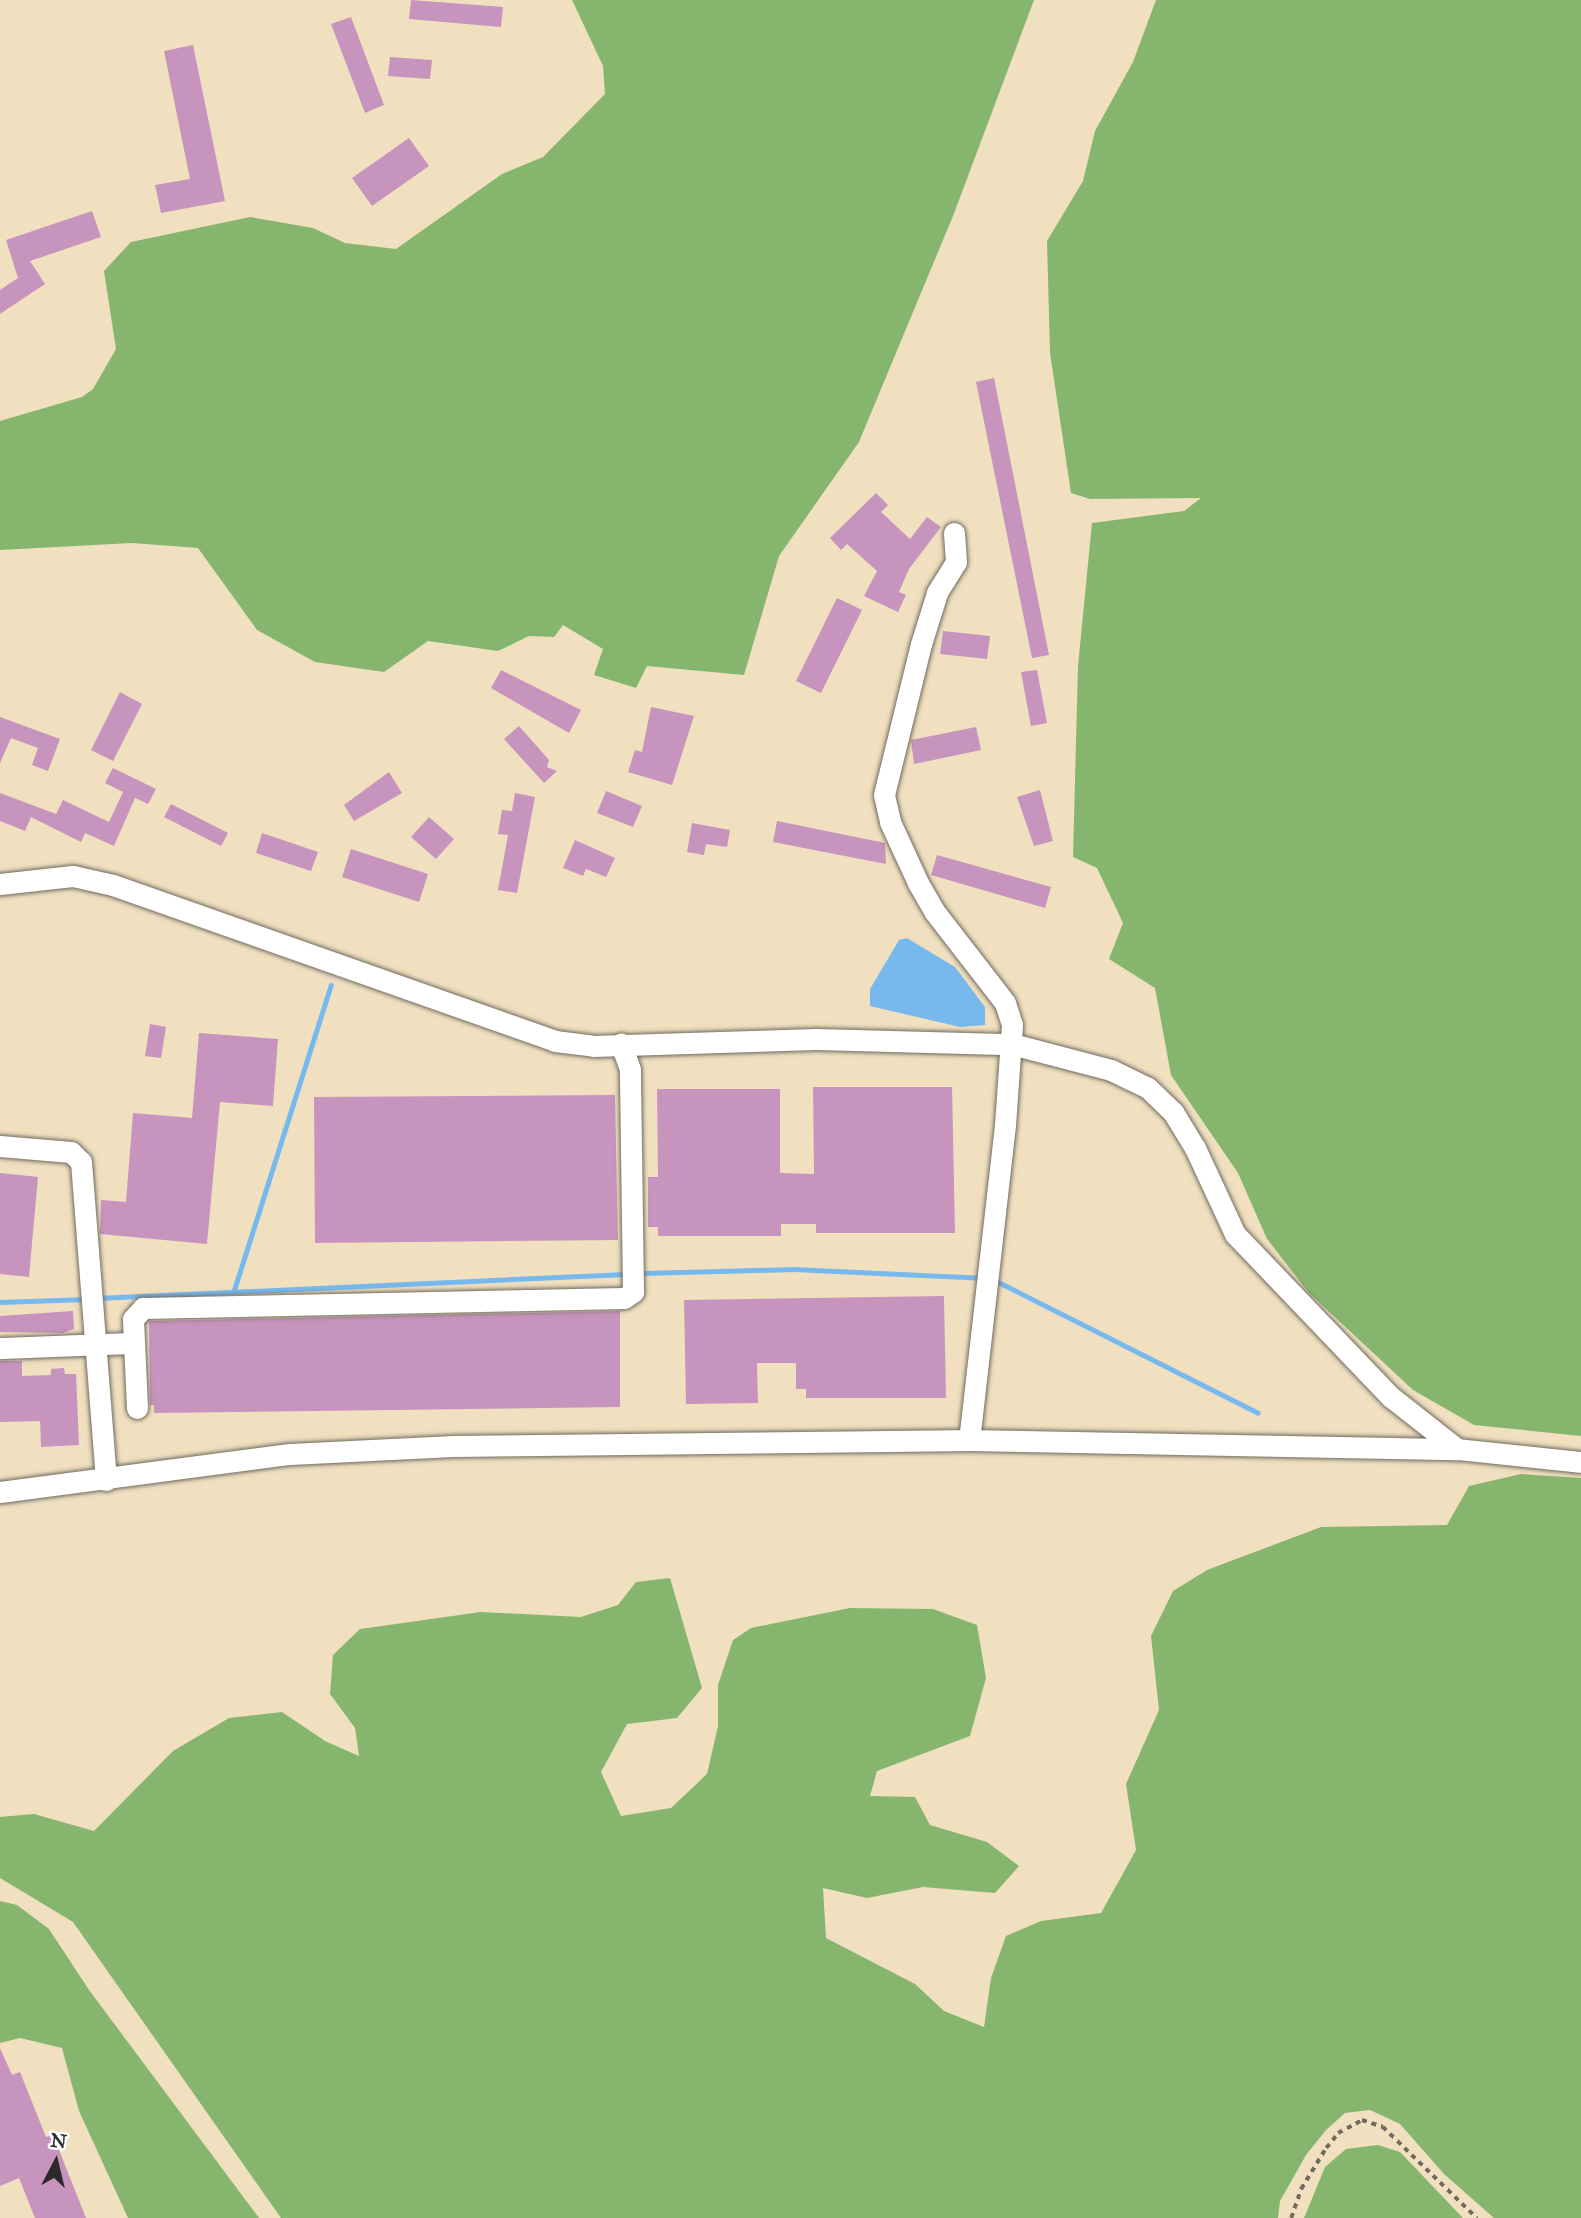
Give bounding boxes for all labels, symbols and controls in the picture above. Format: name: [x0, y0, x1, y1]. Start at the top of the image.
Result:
north arrow: [21, 2127, 91, 2197]
text: N: [49, 2128, 68, 2153]

